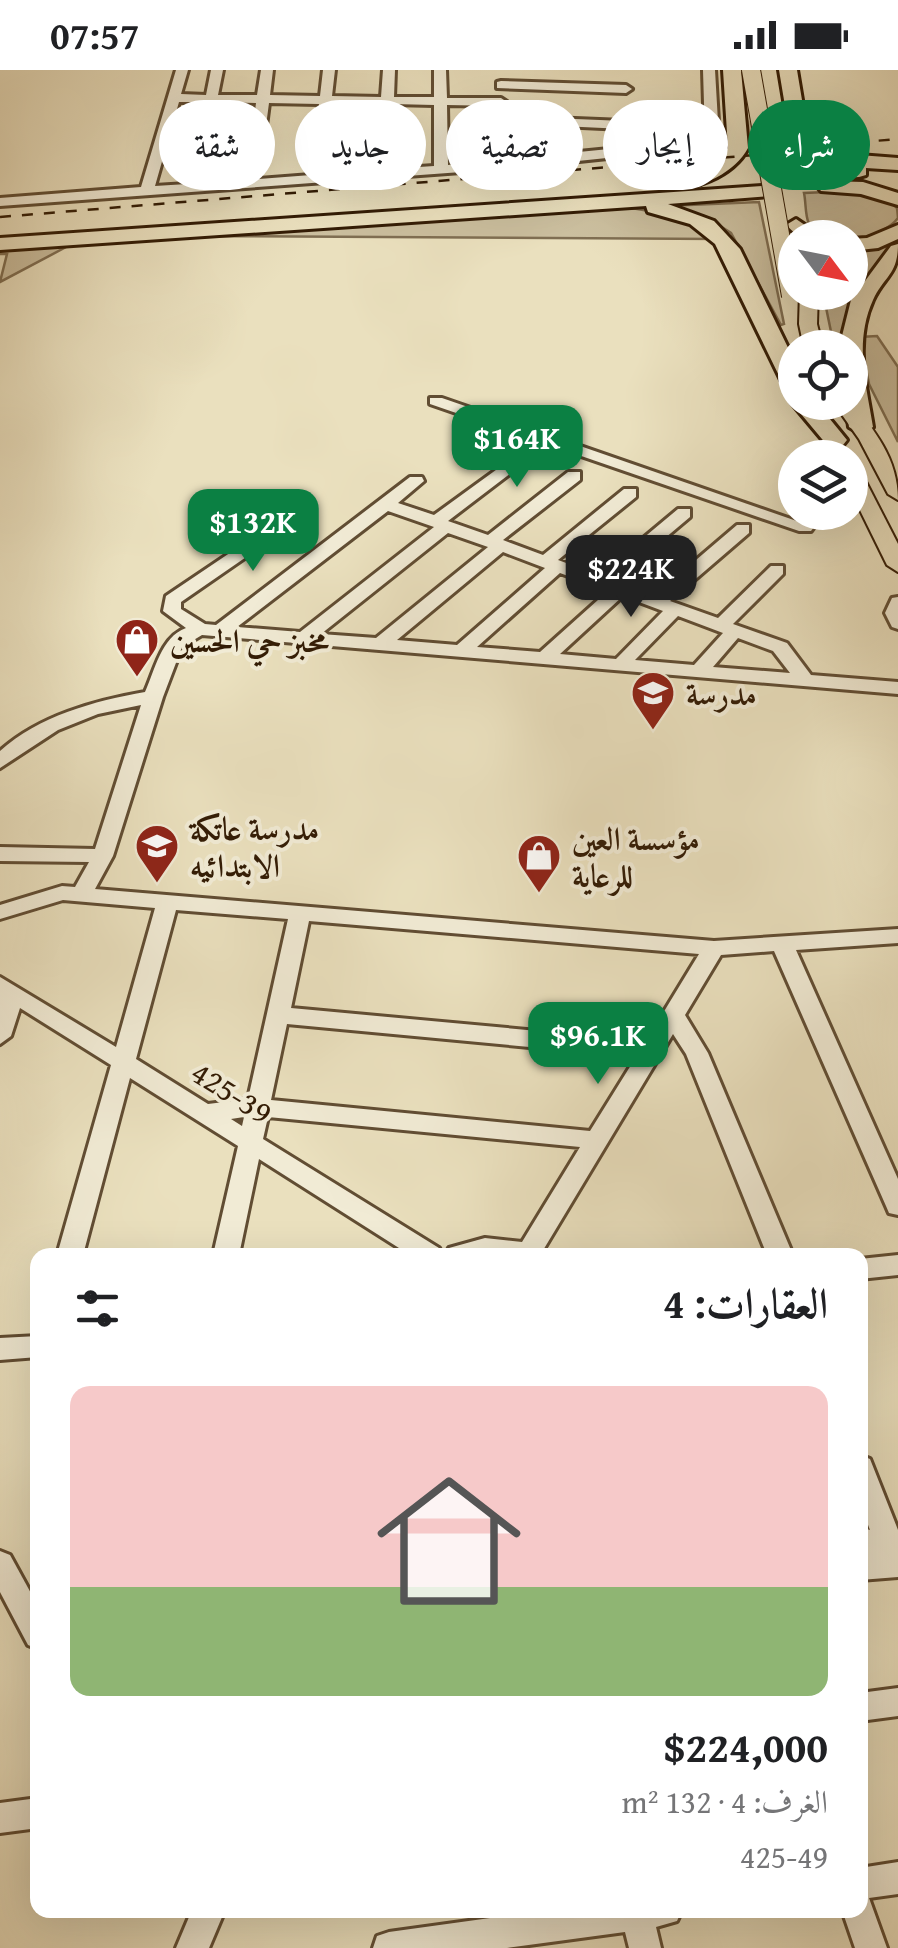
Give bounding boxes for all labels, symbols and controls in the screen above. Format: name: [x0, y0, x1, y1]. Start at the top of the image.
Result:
text: 07:57: [50, 7, 140, 63]
chip: شقة: [159, 100, 275, 190]
chip: جديد: [295, 100, 426, 190]
chip: تصفية: [446, 100, 583, 190]
chip: إيجار: [603, 100, 728, 190]
chip: شراء: [748, 100, 870, 190]
north arrow: [778, 220, 868, 310]
map controls: [778, 220, 868, 530]
button: locate: [778, 330, 868, 420]
pin: $164K: [447, 405, 587, 490]
text: $164K: [474, 414, 560, 461]
button: layers: [778, 440, 868, 530]
pin: $132K: [183, 489, 323, 574]
text: $132K: [210, 498, 296, 545]
pin: $224K: [561, 535, 701, 620]
text: $224K: [588, 544, 674, 591]
shop icon: مخبز حي الحسين: [114, 617, 160, 678]
place label: مخبز حي الحسين: [170, 617, 329, 667]
school or university icon: مدرسة: [630, 670, 676, 731]
place label: مدرسة: [686, 670, 757, 717]
place label: مدرسة عاتكة الابتدائيه: [188, 805, 319, 889]
place label: مؤسسة العين للرعاية: [572, 815, 700, 899]
school or university icon: مدرسة عاتكة الابتدائيه: [134, 823, 180, 884]
shop icon: مؤسسة العين للرعاية: [516, 833, 562, 894]
pin: $96.1K: [517, 1002, 679, 1087]
text: $96.1K: [550, 1011, 646, 1058]
street label: 425-39: [182, 1049, 282, 1135]
text: العقارات: 4: [663, 1272, 828, 1333]
icon: filters: [70, 1281, 125, 1336]
icon: home: [359, 1451, 539, 1631]
text: $224,000: [664, 1716, 828, 1777]
text: الغرف: 4 · 132 m²: [621, 1778, 828, 1825]
text: 425-49: [740, 1833, 828, 1880]

